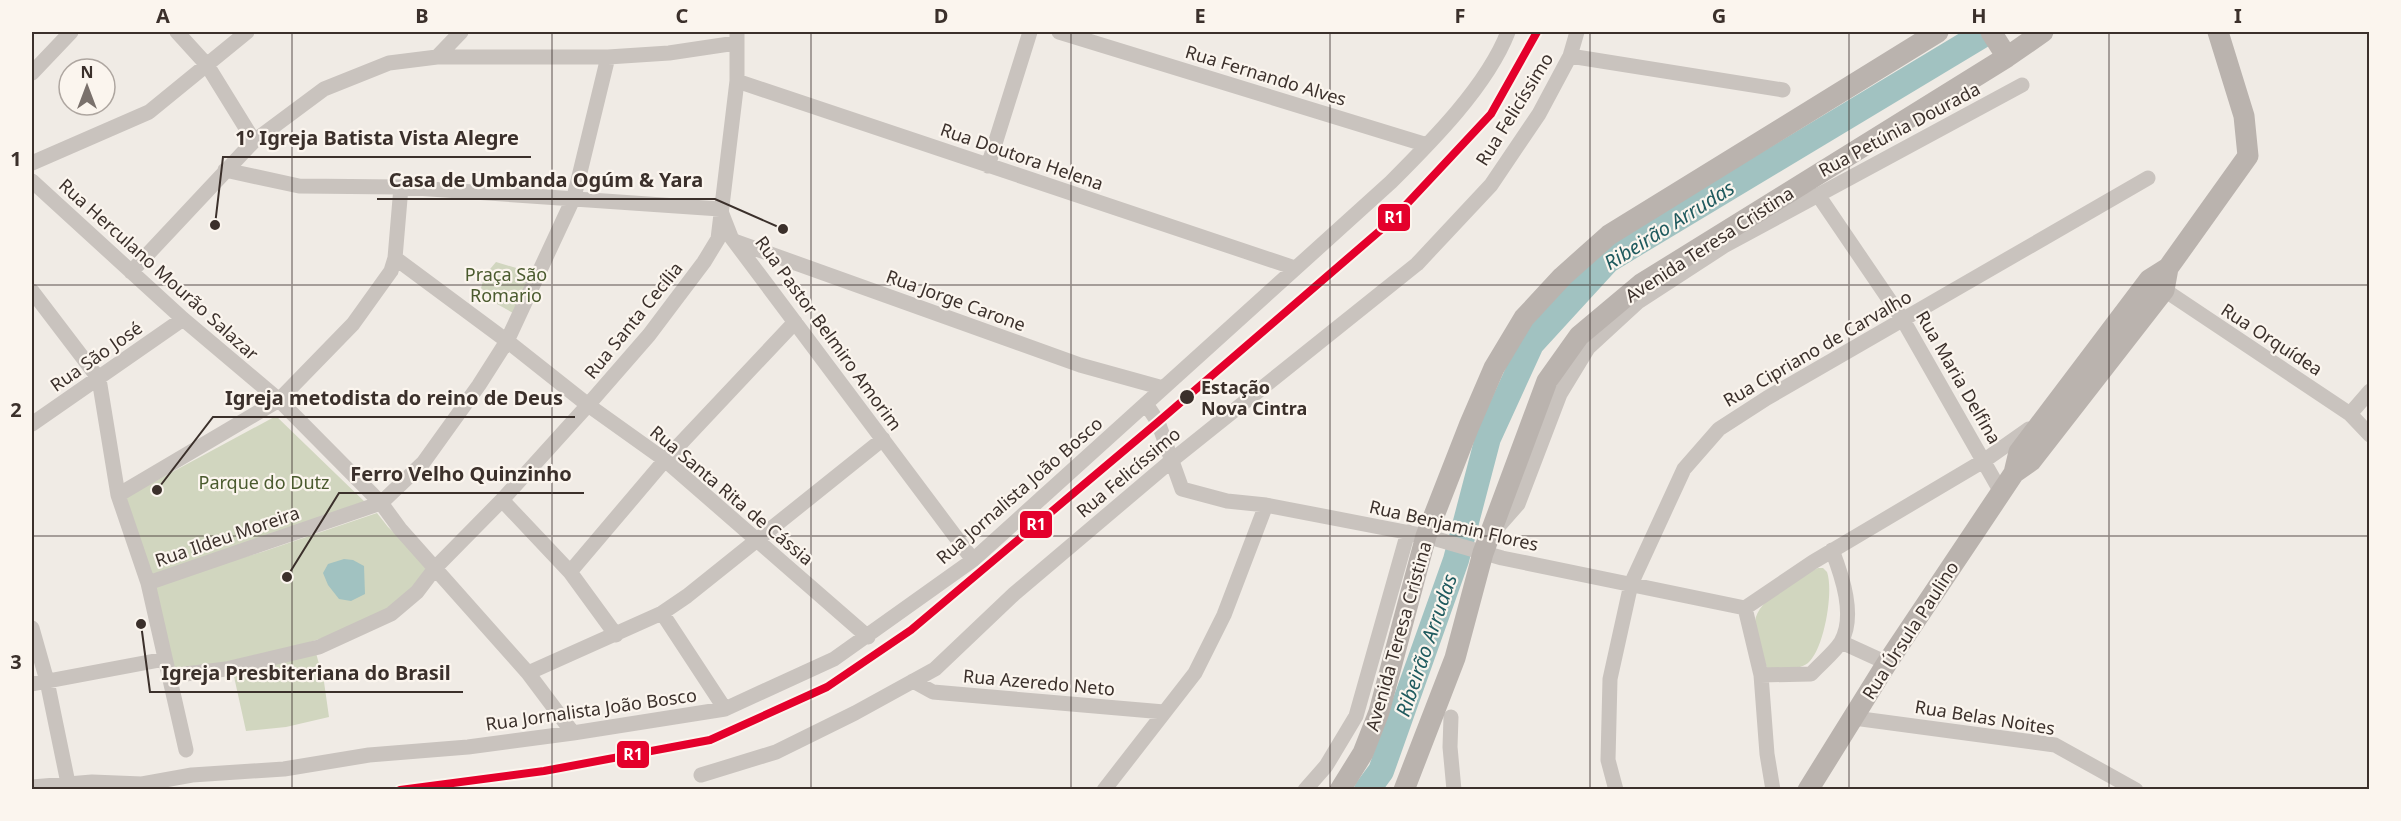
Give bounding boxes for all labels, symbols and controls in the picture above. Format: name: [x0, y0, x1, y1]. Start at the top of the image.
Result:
text: A: [156, 2, 170, 29]
text: B: [415, 2, 429, 29]
text: C: [676, 2, 689, 29]
text: D: [934, 2, 948, 29]
text: E: [1194, 2, 1206, 29]
text: F: [1455, 2, 1465, 29]
text: G: [1712, 2, 1726, 29]
text: H: [1971, 2, 1987, 29]
text: I: [2234, 2, 2242, 29]
street label: Rua Fernando Alves: [1183, 39, 1349, 111]
street label: Rua Felicíssimo: [1470, 48, 1558, 170]
north arrow: [57, 57, 117, 117]
text: N: [80, 61, 94, 83]
street label: Rua Petúnia Dourada: [1814, 76, 1984, 182]
street label: Rua Doutora Helena: [937, 117, 1107, 195]
callout: 1º Igreja Batista Vista Alegre: [223, 119, 531, 157]
text: 1º Igreja Batista Vista Alegre: [235, 124, 519, 151]
text: 1: [10, 145, 22, 172]
callout: Casa de Umbanda Ogúm & Yara: [377, 161, 715, 199]
text: Casa de Umbanda Ogúm & Yara: [389, 166, 703, 193]
street label: Rua Herculano Mourão Salazar: [54, 173, 264, 365]
water label: Ribeirão Arrudas: [1599, 174, 1740, 276]
street label: Avenida Teresa Cristina: [1620, 180, 1798, 308]
line badge: R1: [1377, 203, 1411, 232]
text: R1: [1384, 206, 1404, 228]
street label: Rua Pastor Belmiro Amorim: [750, 231, 908, 435]
street label: Rua Santa Cecília: [578, 257, 688, 383]
park label: Praça São Romario: [465, 262, 547, 307]
street label: Rua Jorge Carone: [883, 264, 1029, 336]
street label: Rua Cipriano de Carvalho: [1718, 284, 1916, 412]
street label: Rua Orquídea: [2217, 297, 2327, 381]
street label: Rua Maria Delfina: [1911, 306, 2007, 448]
street label: Rua São José: [45, 315, 147, 397]
place label: Estação Nova Cintra: [1201, 375, 1307, 420]
callout: Igreja metodista do reino de Deus: [213, 379, 575, 417]
text: Igreja metodista do reino de Deus: [225, 384, 563, 411]
marker: Estação Nova Cintra: [1178, 388, 1196, 406]
text: 2: [10, 396, 22, 423]
street label: Rua Jornalista João Bosco: [931, 411, 1107, 569]
street label: Rua Santa Rita de Cássia: [645, 420, 819, 570]
street label: Rua Felicíssimo: [1071, 421, 1185, 523]
callout: Ferro Velho Quinzinho: [339, 455, 584, 493]
text: Ferro Velho Quinzinho: [350, 460, 572, 487]
park label: Parque do Dutz: [199, 470, 329, 494]
street label: Rua Benjamin Flores: [1367, 494, 1541, 556]
street label: Rua Ildeu Moreira: [152, 500, 302, 572]
line badge: R1: [1019, 510, 1053, 539]
text: R1: [1026, 513, 1046, 535]
street label: Avenida Teresa Cristina: [1359, 538, 1437, 734]
street label: Rua Úrsula Paulino: [1856, 556, 1964, 704]
water label: Ribeirão Arrudas: [1389, 570, 1463, 720]
text: 3: [10, 648, 22, 675]
callout: Igreja Presbiteriana do Brasil: [150, 654, 463, 692]
text: Igreja Presbiteriana do Brasil: [161, 659, 451, 686]
street label: Rua Azeredo Neto: [962, 663, 1116, 701]
street label: Rua Jornalista João Bosco: [484, 682, 698, 736]
street label: Rua Belas Noites: [1913, 694, 2057, 740]
line badge: R1: [616, 740, 650, 769]
text: R1: [623, 743, 643, 765]

